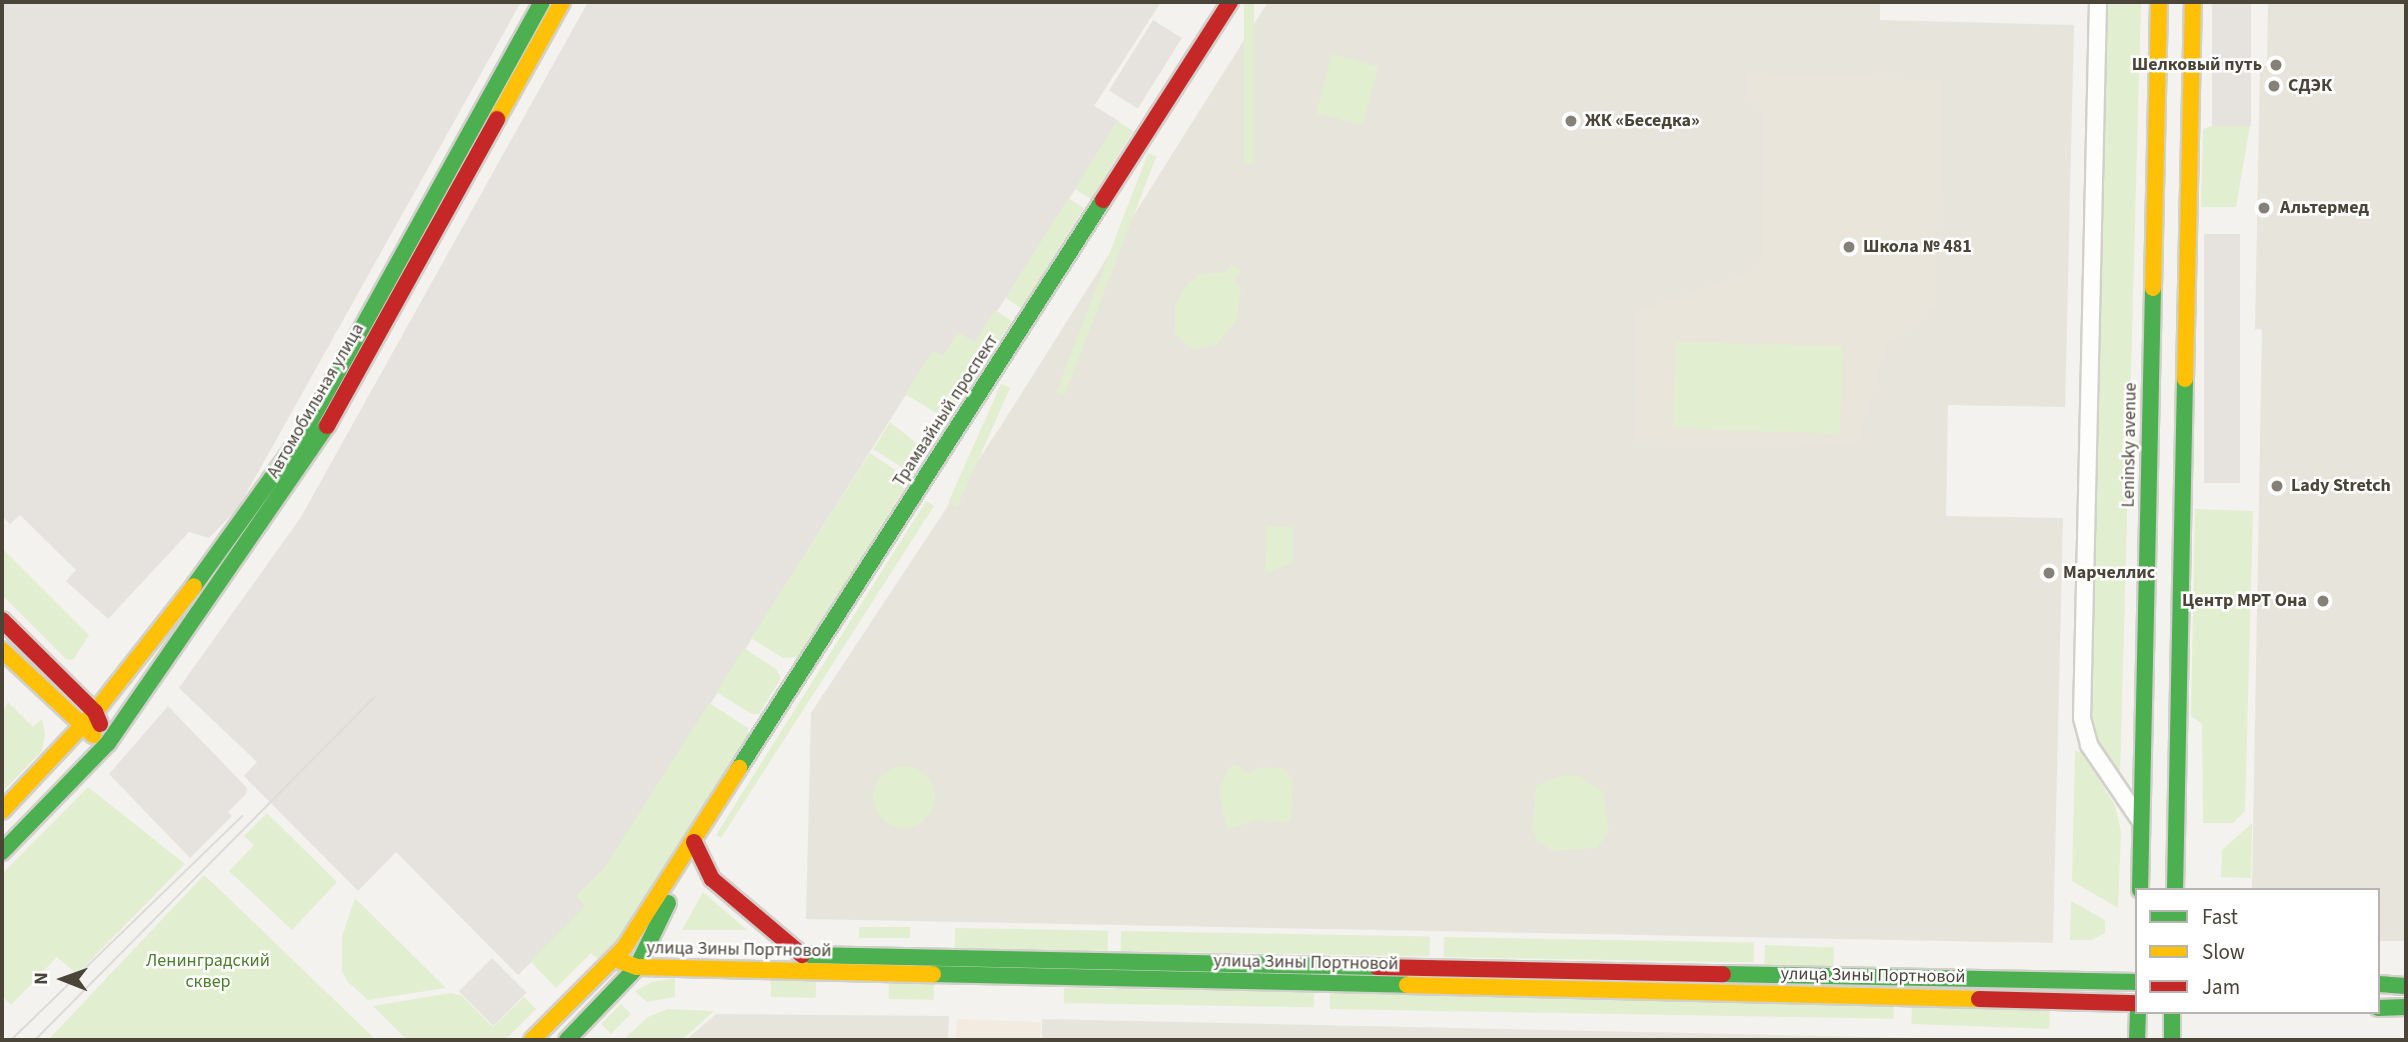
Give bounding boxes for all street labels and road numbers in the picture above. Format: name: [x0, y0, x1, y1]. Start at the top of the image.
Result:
street label: Автомобильная улица: [263, 320, 369, 482]
street label: Трамвайный проспект: [889, 331, 1003, 491]
street label: Leninsky avenue: [2118, 382, 2142, 508]
street label: улица Зины Портновой: [646, 938, 832, 962]
street label: улица Зины Портновой: [1213, 951, 1399, 975]
street label: улица Зины Портновой: [1780, 964, 1966, 988]

